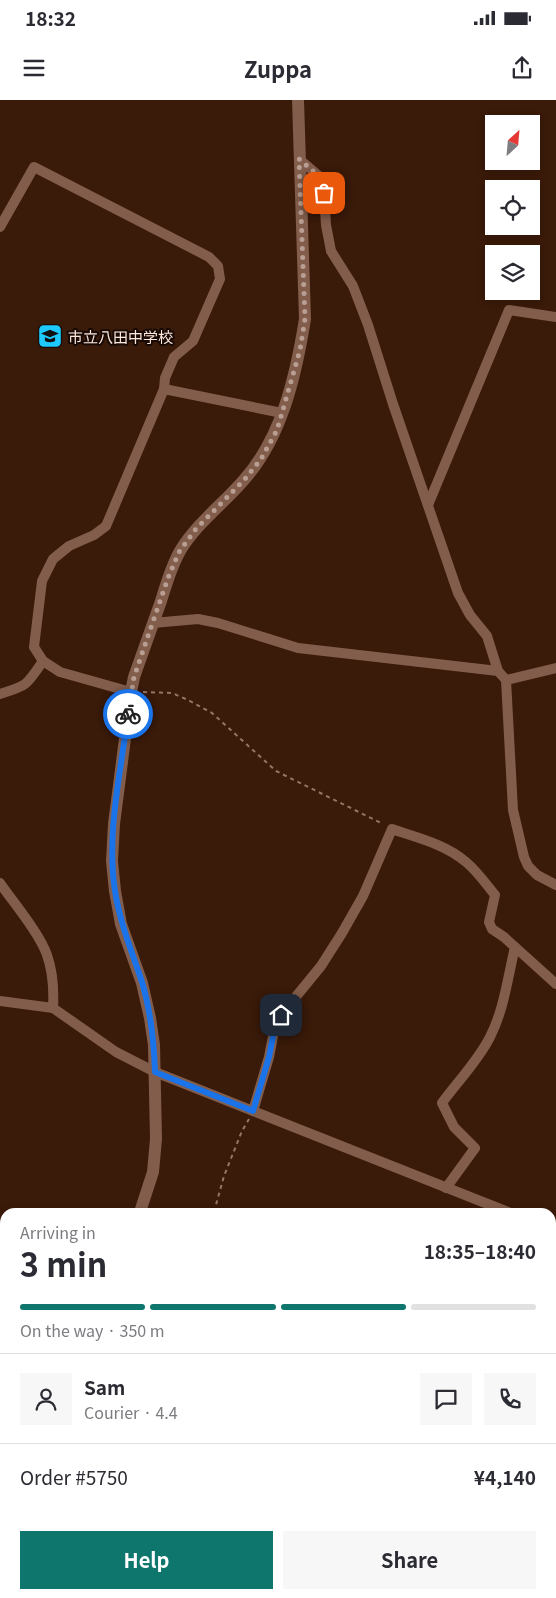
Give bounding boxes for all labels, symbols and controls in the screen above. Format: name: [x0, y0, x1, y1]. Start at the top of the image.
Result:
text: 18:32: [25, 4, 76, 31]
text: Zuppa: [244, 52, 312, 84]
icon: menu: [20, 54, 48, 82]
icon: share: [508, 54, 536, 82]
north arrow: [485, 115, 540, 170]
map controls: [485, 115, 540, 300]
pin: [303, 172, 345, 214]
icon: bag: [310, 179, 338, 207]
button: locate: [485, 180, 540, 235]
button: layers: [485, 245, 540, 300]
school or university icon: 市立八田中学校: [37, 323, 63, 349]
place label: 市立八田中学校: [68, 326, 173, 347]
courier: [103, 689, 153, 739]
icon: bike: [114, 700, 142, 728]
pin: [260, 994, 302, 1036]
icon: home: [267, 1001, 295, 1029]
text: Arriving in: [20, 1220, 96, 1244]
text: 18:35–18:40: [424, 1237, 536, 1264]
text: 3 min: [20, 1240, 107, 1286]
text: On the way · 350 m: [20, 1318, 165, 1342]
button: person: [20, 1373, 72, 1425]
text: Sam: [84, 1373, 125, 1400]
button: chat: [420, 1373, 472, 1425]
button: phone: [484, 1373, 536, 1425]
text: Courier · 4.4: [84, 1400, 178, 1424]
text: Order #5750: [20, 1463, 128, 1490]
text: ¥4,140: [474, 1463, 536, 1490]
button: Help: [20, 1531, 273, 1589]
button: Share: [283, 1531, 536, 1589]

